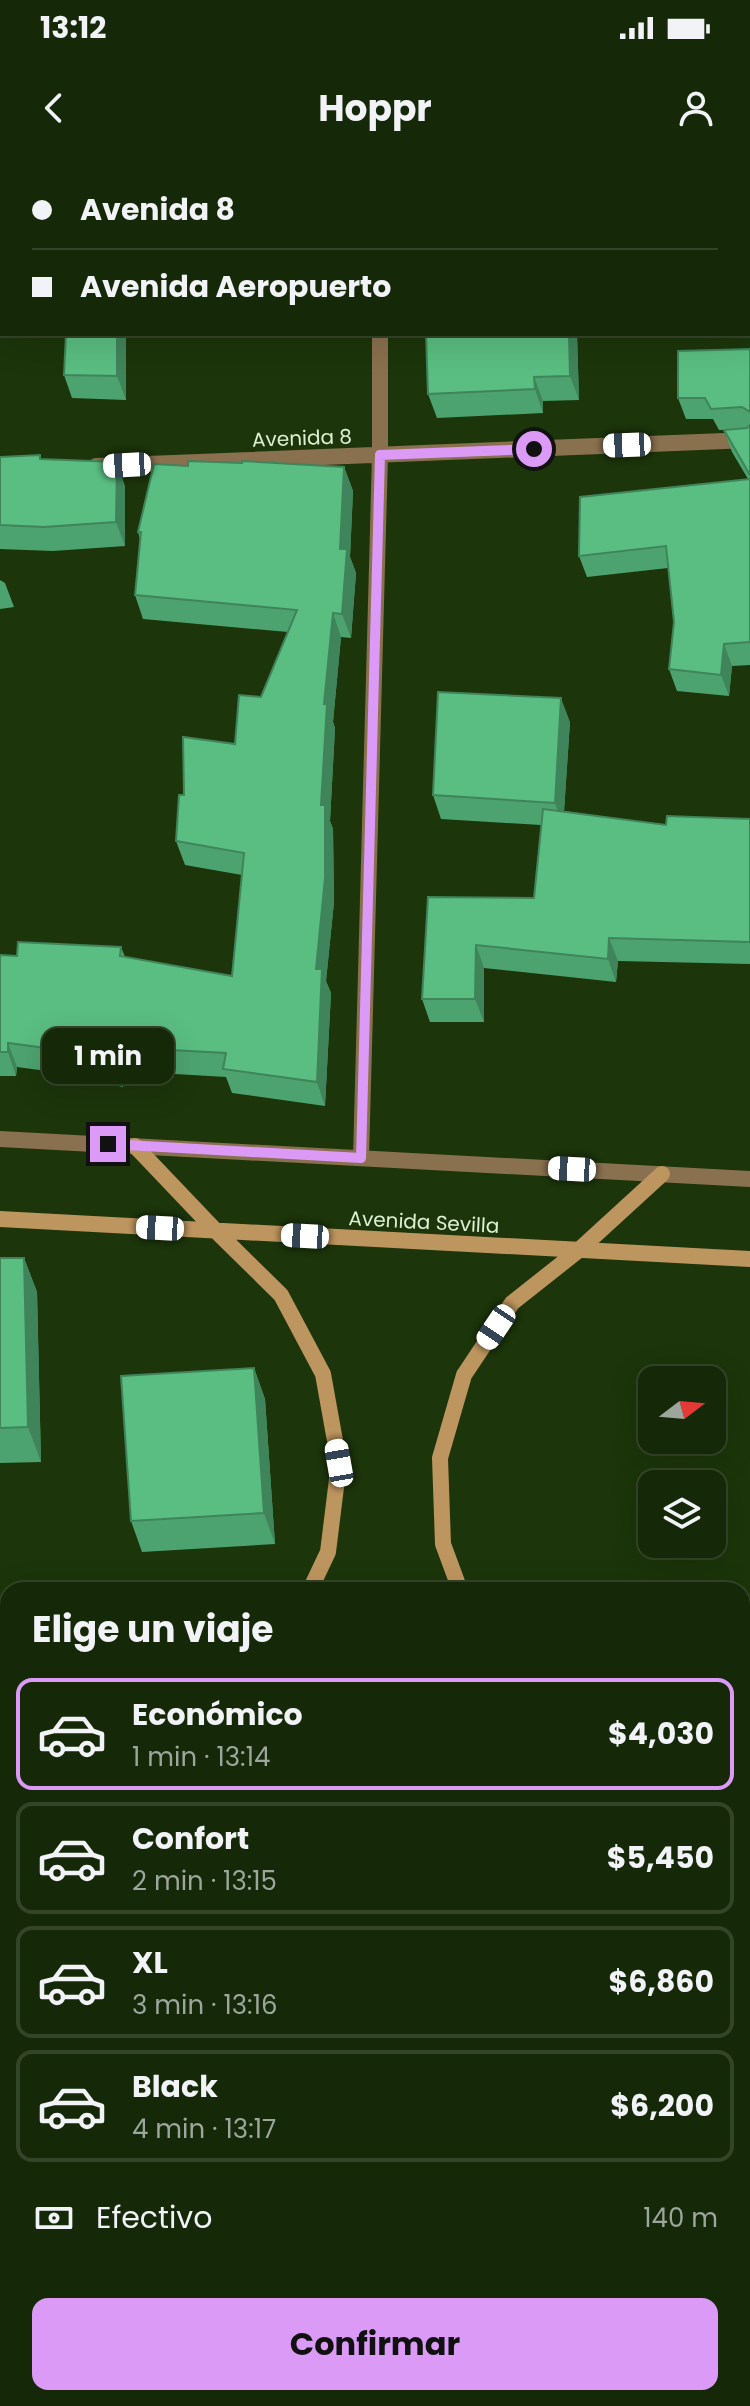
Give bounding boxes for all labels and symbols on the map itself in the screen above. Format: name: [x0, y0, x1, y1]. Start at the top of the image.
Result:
street label: Avenida 8: [252, 422, 352, 454]
route start: [516, 431, 552, 467]
car: [603, 432, 651, 458]
car: [102, 452, 152, 478]
callout: 1 min: [42, 1028, 174, 1084]
route end: [90, 1126, 126, 1162]
car: [547, 1156, 597, 1182]
street label: Avenida Sevilla: [348, 1204, 500, 1240]
car: [135, 1215, 185, 1241]
car: [280, 1223, 330, 1249]
car: [473, 1300, 519, 1354]
north arrow: [638, 1366, 726, 1454]
car: [323, 1437, 355, 1489]

